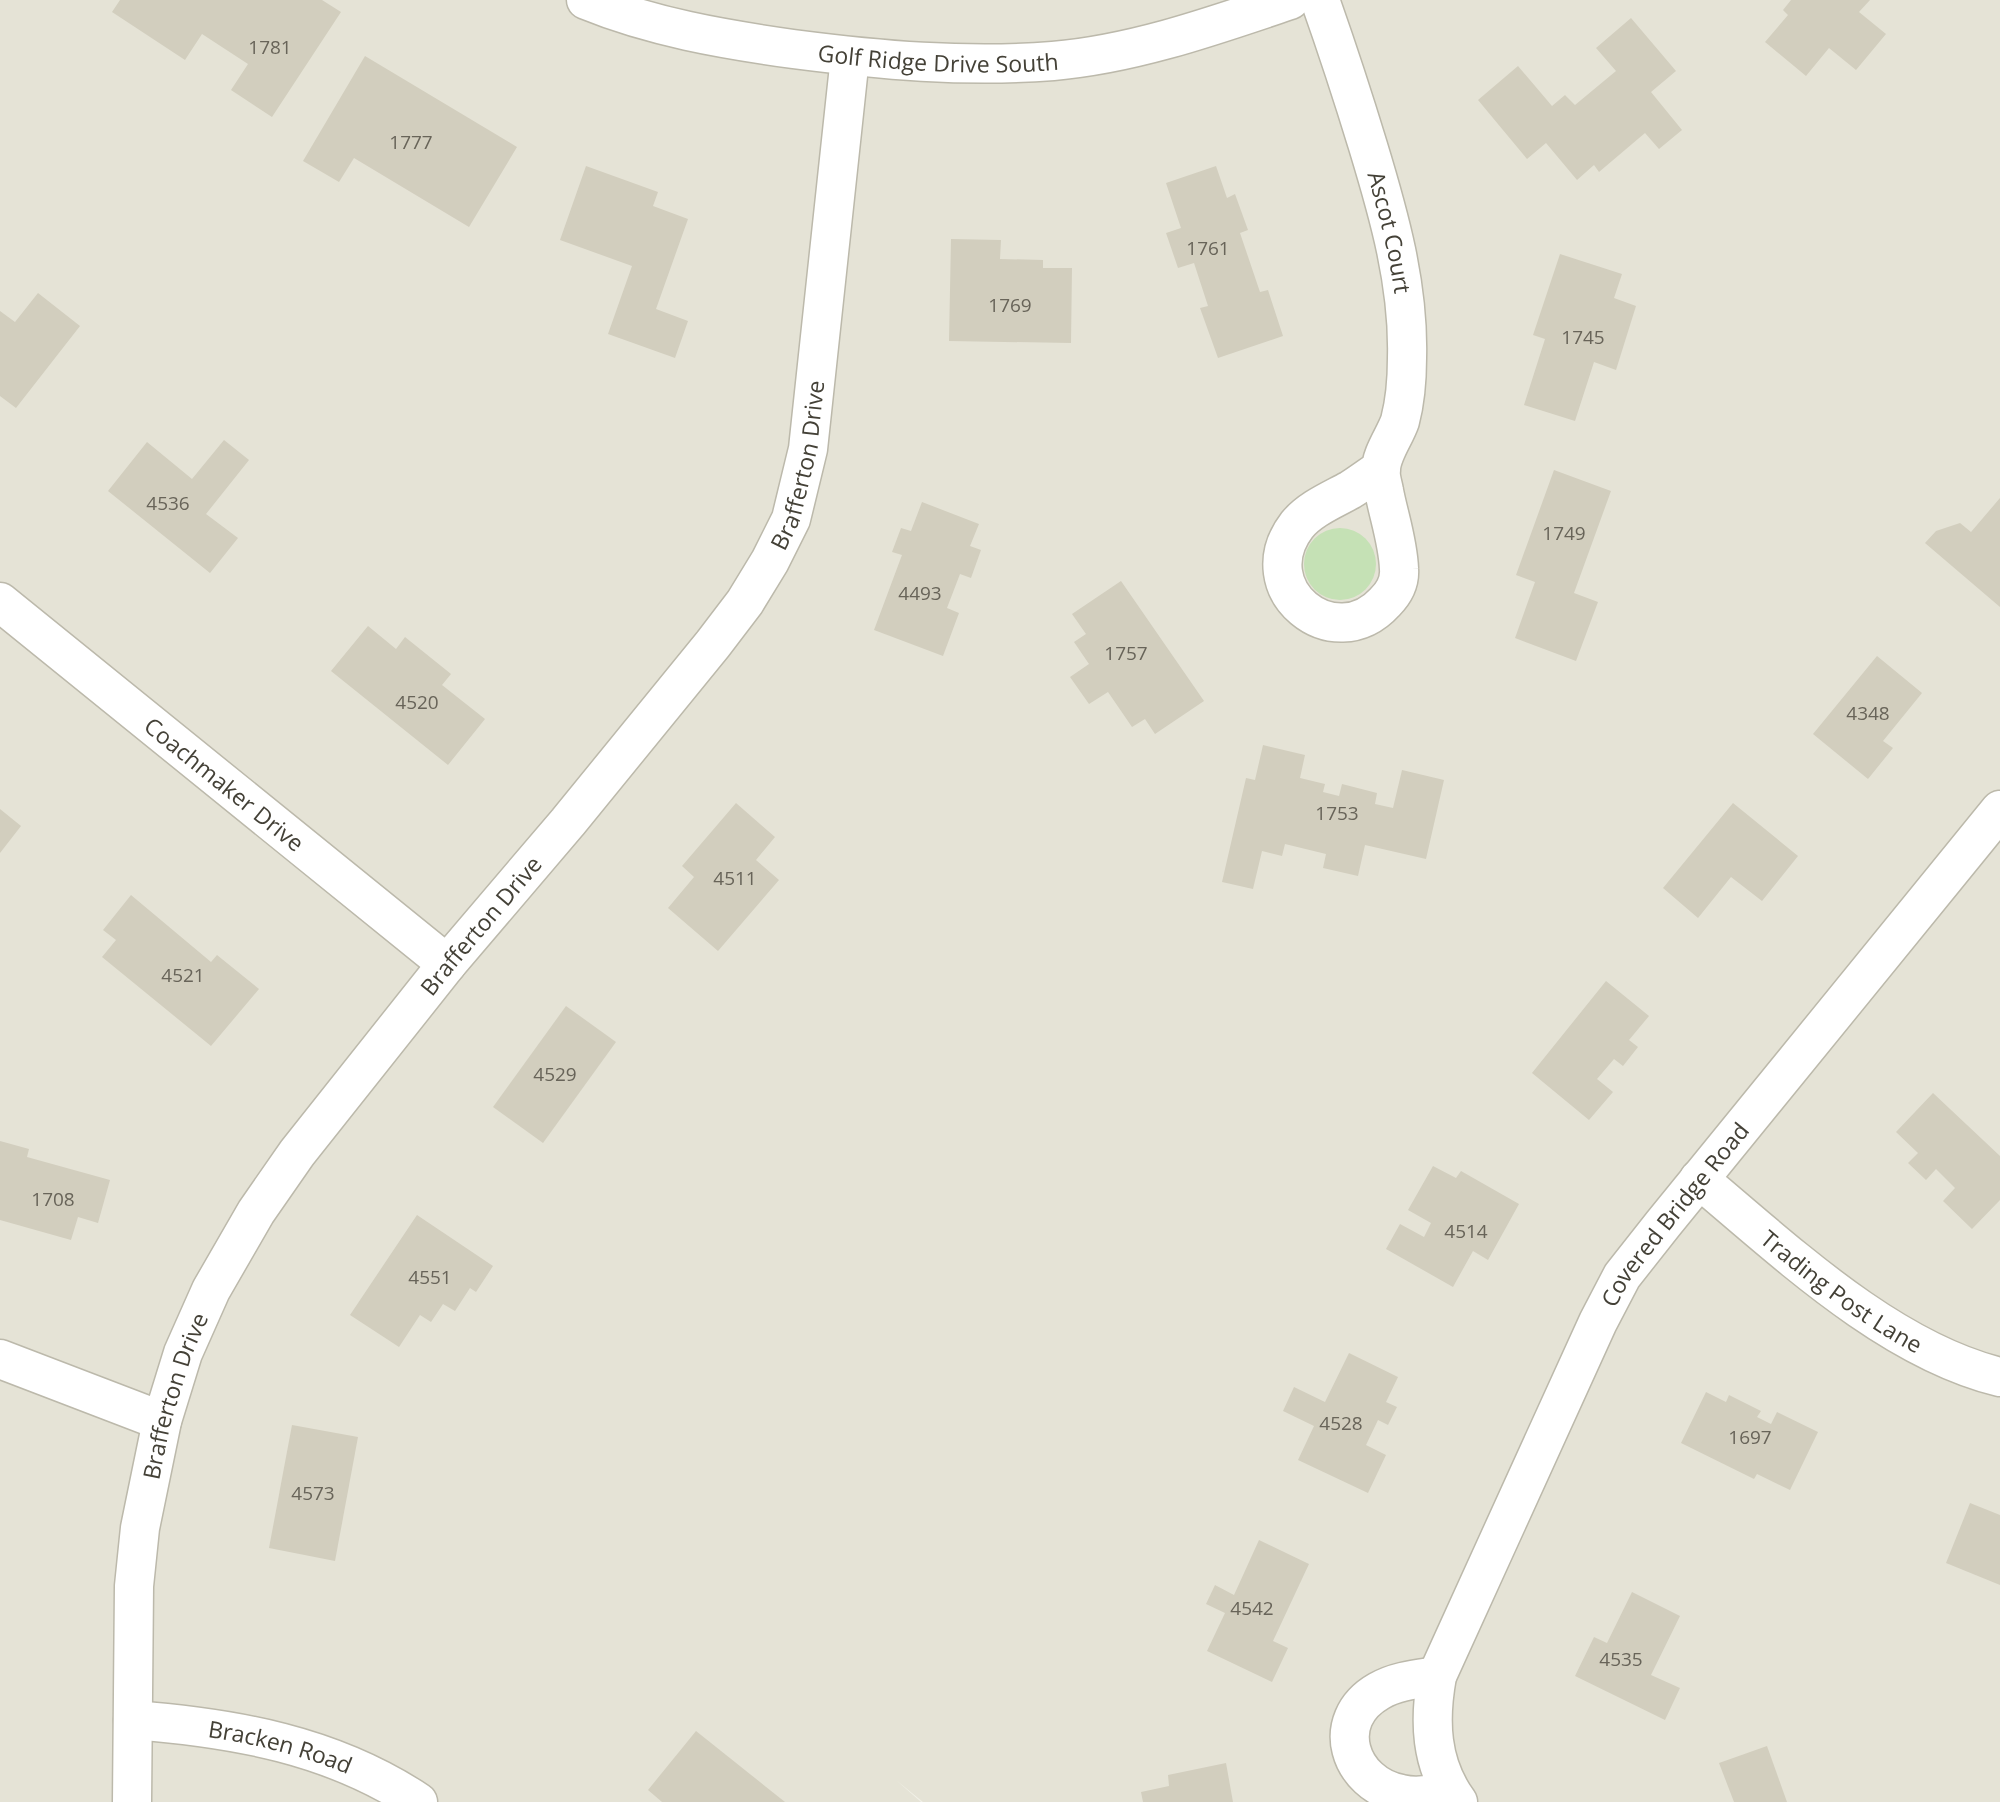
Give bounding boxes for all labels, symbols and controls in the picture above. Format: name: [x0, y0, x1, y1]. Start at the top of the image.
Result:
house number: 1781: [248, 34, 292, 60]
street label: Golf Ridge Drive South: [816, 36, 1060, 80]
house number: 1777: [389, 129, 433, 155]
street label: Ascot Court: [1360, 167, 1419, 295]
house number: 1761: [1186, 235, 1230, 261]
house number: 1769: [988, 292, 1032, 318]
house number: 1745: [1561, 324, 1605, 350]
street label: Brafferton Drive: [762, 379, 831, 555]
house number: 4536: [146, 490, 190, 516]
house number: 1749: [1542, 520, 1586, 546]
house number: 4493: [898, 580, 942, 606]
house number: 1757: [1104, 640, 1148, 666]
house number: 4520: [395, 689, 439, 715]
house number: 4348: [1846, 700, 1890, 726]
street label: Coachmaker Drive: [138, 709, 311, 858]
house number: 1753: [1315, 800, 1359, 826]
street label: Brafferton Drive: [412, 849, 549, 1002]
house number: 4511: [713, 865, 757, 891]
house number: 4521: [161, 962, 205, 988]
house number: 4529: [533, 1061, 577, 1087]
street label: Covered Bridge Road: [1593, 1115, 1756, 1312]
house number: 1708: [31, 1186, 75, 1212]
house number: 4514: [1444, 1218, 1488, 1244]
street label: Trading Post Lane: [1754, 1222, 1928, 1360]
house number: 4551: [408, 1264, 452, 1290]
street label: Brafferton Drive: [134, 1307, 215, 1482]
house number: 4528: [1319, 1410, 1363, 1436]
house number: 1697: [1728, 1424, 1772, 1450]
house number: 4573: [291, 1480, 335, 1506]
house number: 4542: [1230, 1595, 1274, 1621]
house number: 4535: [1599, 1646, 1643, 1672]
street label: Bracken Road: [206, 1712, 357, 1781]

